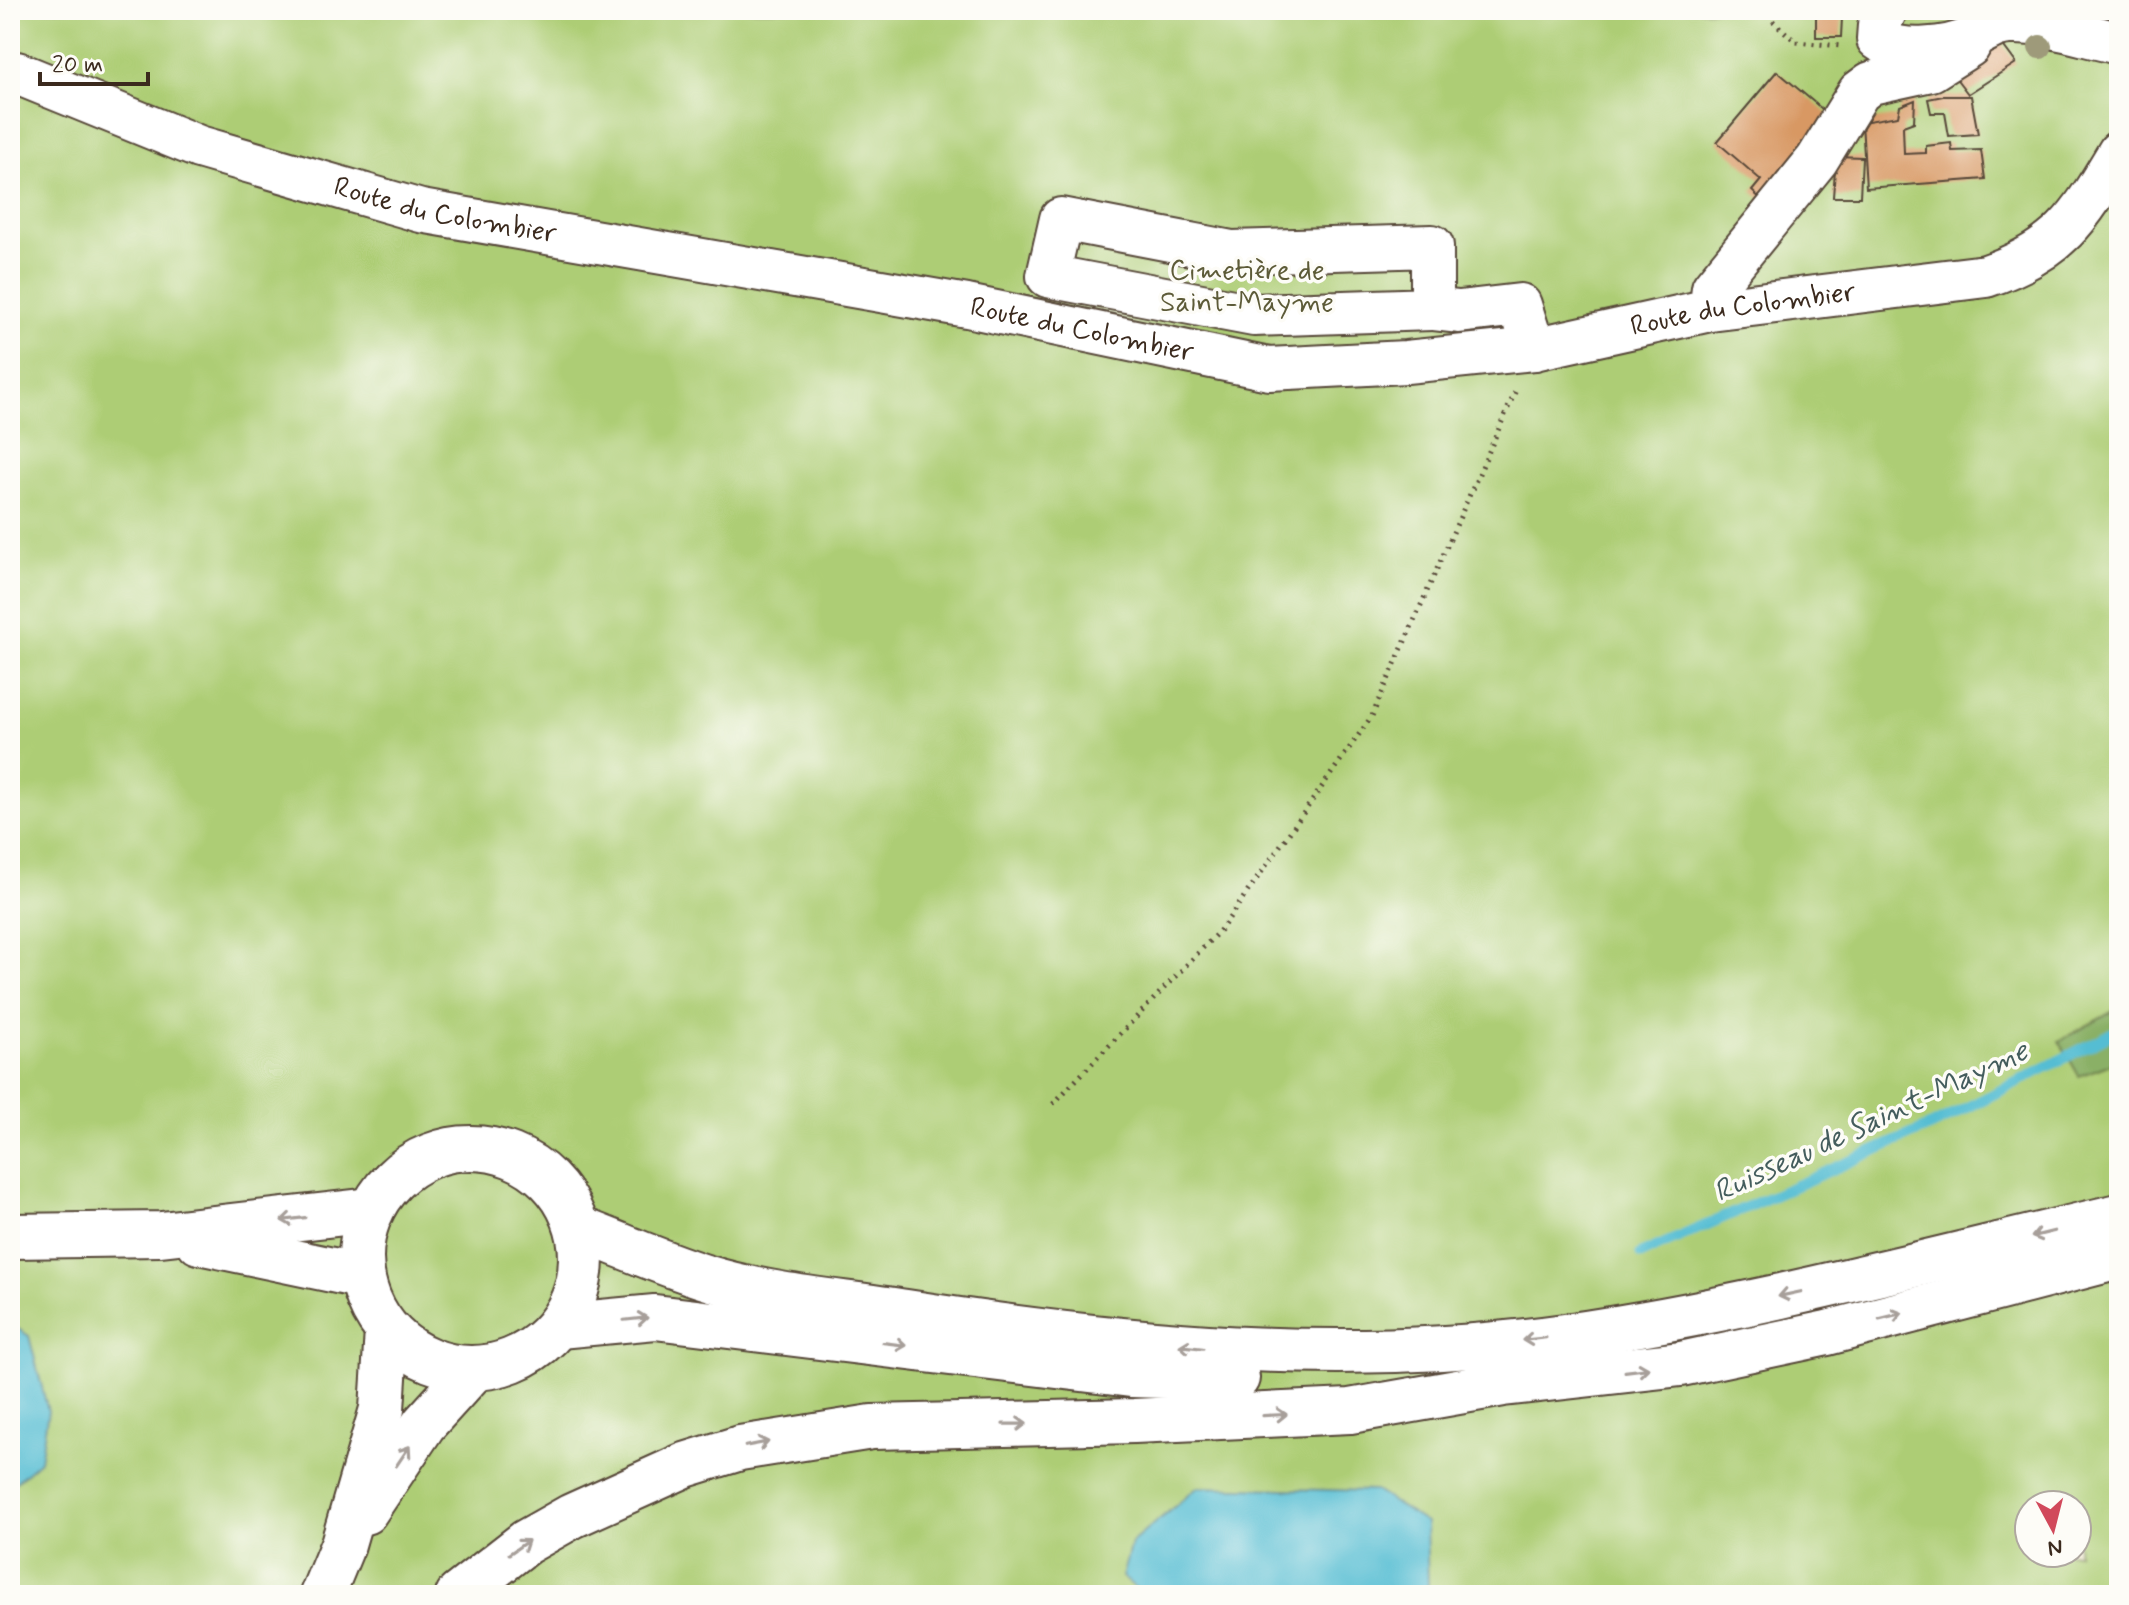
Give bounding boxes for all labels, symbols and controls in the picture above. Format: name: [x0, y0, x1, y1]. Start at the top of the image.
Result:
scale bar: [40, 36, 148, 86]
text: 20 m: [52, 50, 103, 81]
street label: Route du Colombier: [329, 168, 560, 253]
park label: Cimetière de Saint-Mayme: [1160, 253, 1334, 322]
street label: Route du Colombier: [1627, 274, 1858, 346]
street label: Route du Colombier: [967, 289, 1197, 371]
water label: Ruisseau de Saint-Mayme: [1707, 1031, 2036, 1212]
one-way arrow: [280, 1212, 307, 1227]
one-way arrow: [2031, 1227, 2056, 1242]
one-way arrow: [1778, 1287, 1803, 1302]
one-way arrow: [1877, 1308, 1903, 1323]
one-way arrow: [622, 1311, 649, 1326]
one-way arrow: [1521, 1332, 1548, 1347]
one-way arrow: [881, 1337, 908, 1352]
one-way arrow: [1178, 1339, 1205, 1354]
one-way arrow: [1623, 1362, 1649, 1377]
one-way arrow: [1261, 1407, 1288, 1422]
one-way arrow: [1001, 1417, 1028, 1432]
one-way arrow: [743, 1436, 769, 1451]
one-way arrow: [395, 1445, 411, 1468]
north arrow: [2013, 1489, 2093, 1569]
text: N: [2046, 1532, 2064, 1562]
one-way arrow: [508, 1539, 530, 1555]

